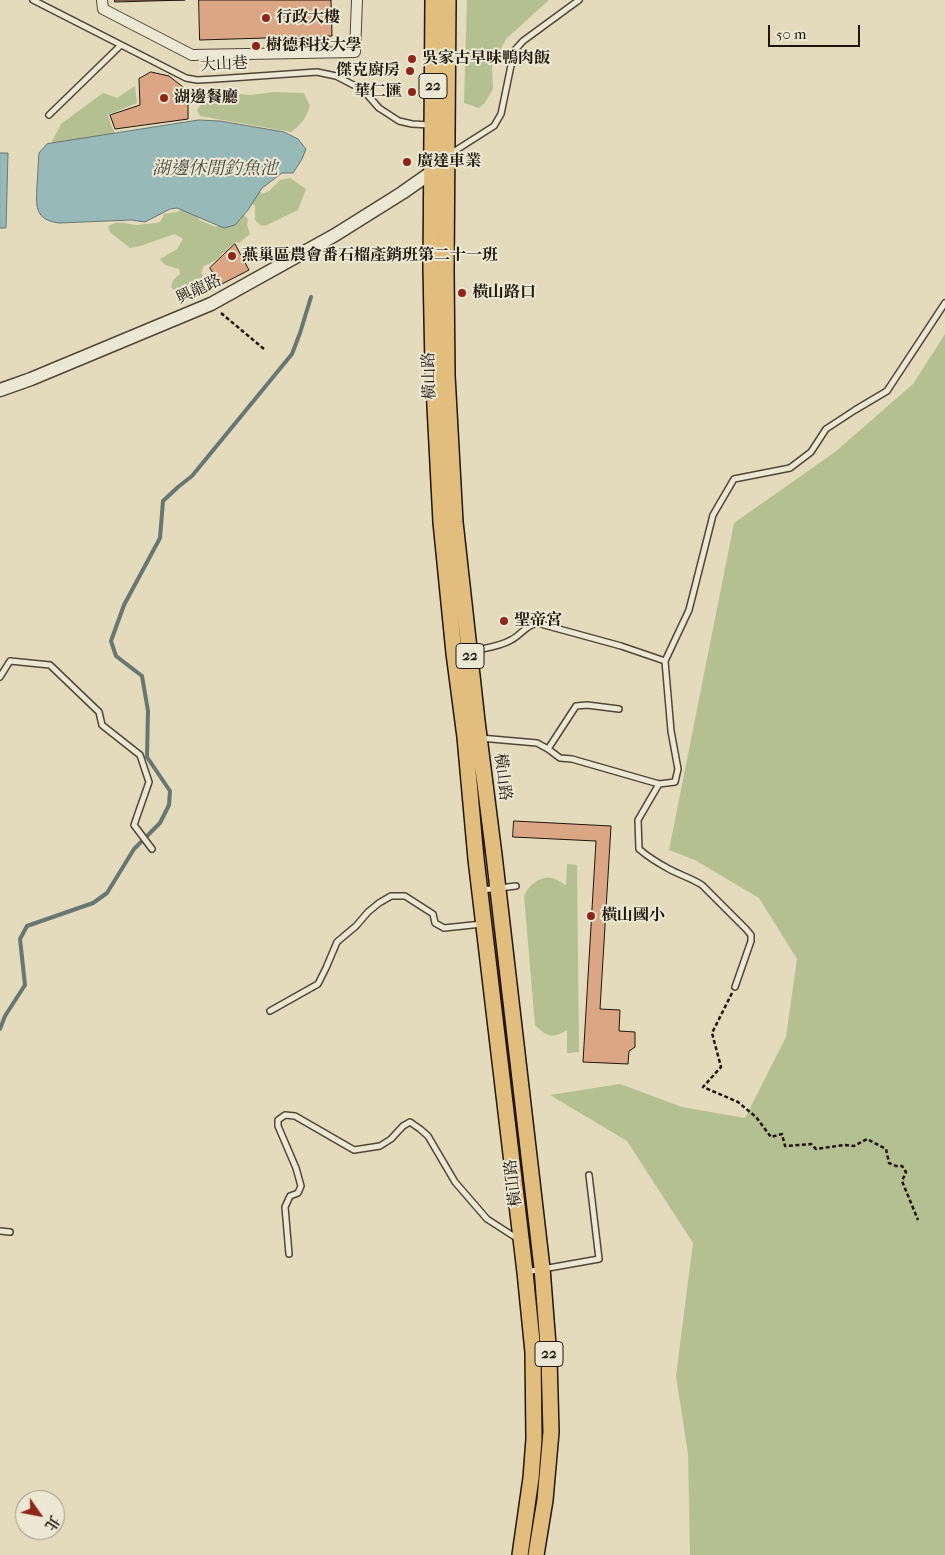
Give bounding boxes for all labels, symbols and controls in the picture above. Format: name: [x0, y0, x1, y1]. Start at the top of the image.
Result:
place label: 行政大樓: [276, 8, 340, 28]
marker: 行政大樓: [260, 12, 272, 24]
scale bar: [770, 15, 862, 47]
text: 50 m: [776, 25, 806, 43]
place label: 樹德科技大學: [266, 36, 362, 56]
marker: 樹德科技大學: [250, 40, 262, 52]
place label: 吳家古早味鴨肉飯: [422, 49, 550, 69]
marker: 吳家古早味鴨肉飯: [406, 53, 418, 65]
street label: 大山巷: [200, 54, 248, 76]
place label: 傑克廚房: [336, 61, 400, 81]
marker: 傑克廚房: [404, 65, 416, 77]
road number: 22: [419, 74, 447, 98]
place label: 華仁匯: [354, 82, 402, 102]
marker: 華仁匯: [406, 86, 418, 98]
place label: 湖邊餐廳: [174, 88, 238, 108]
marker: 湖邊餐廳: [158, 92, 170, 104]
place label: 廣達車業: [417, 152, 481, 172]
marker: 廣達車業: [401, 156, 413, 168]
water label: 湖邊休閒釣魚池: [152, 159, 278, 181]
place label: 燕巢區農會番石榴產銷班第二十一班: [242, 246, 498, 266]
marker: 燕巢區農會番石榴產銷班第二十一班: [226, 250, 238, 262]
street label: 興龍路: [173, 271, 225, 309]
place label: 橫山路口: [472, 283, 536, 303]
marker: 橫山路口: [456, 287, 468, 299]
street label: 橫山路: [420, 352, 440, 400]
place label: 聖帝宮: [514, 611, 562, 631]
marker: 聖帝宮: [498, 615, 510, 627]
road number: 22: [456, 644, 484, 668]
street label: 橫山路: [490, 752, 514, 802]
place label: 橫山國小: [601, 906, 665, 926]
marker: 橫山國小: [585, 910, 597, 922]
street label: 橫山路: [502, 1158, 526, 1208]
road number: 22: [535, 1342, 563, 1366]
north arrow: [15, 1490, 65, 1540]
text: 北: [41, 1512, 63, 1533]

